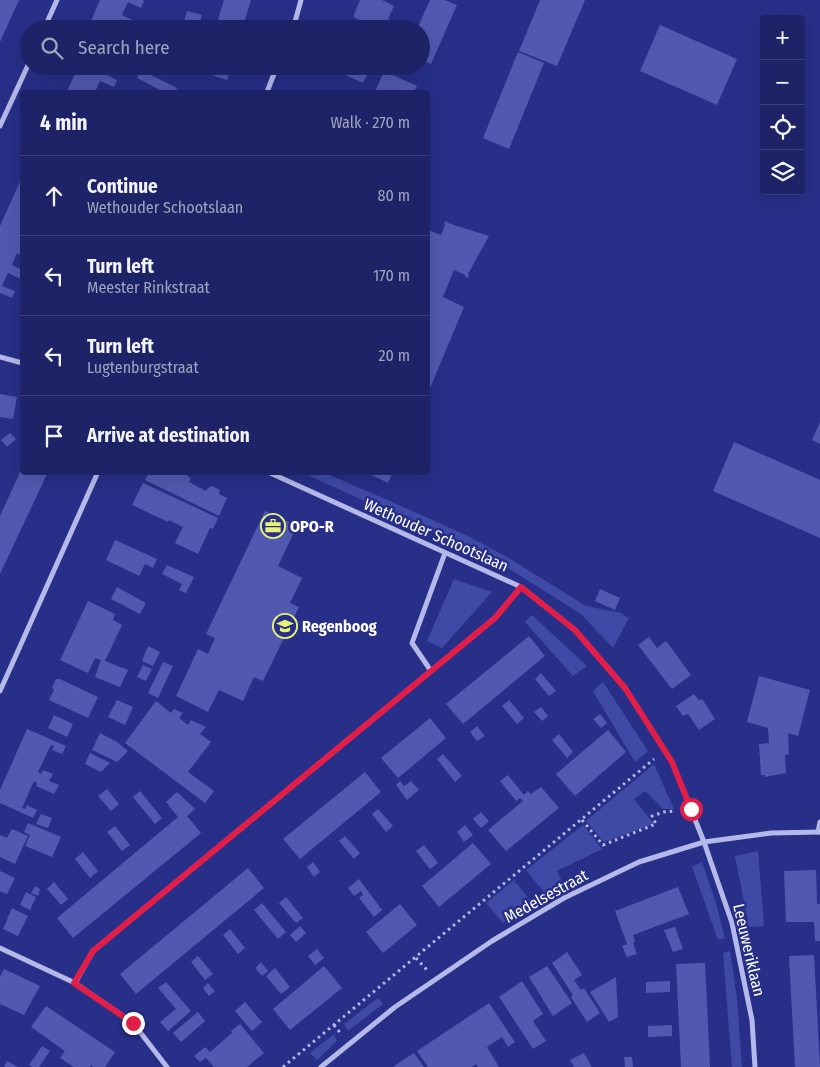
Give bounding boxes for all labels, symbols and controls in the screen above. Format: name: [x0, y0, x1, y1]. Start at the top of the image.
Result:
map controls: [760, 15, 805, 195]
button: +: [760, 15, 805, 60]
search box: [20, 20, 430, 75]
icon: search: [38, 34, 66, 62]
text: Search here: [78, 36, 170, 59]
button: −: [760, 60, 805, 105]
button: locate: [760, 105, 805, 150]
text: 4 min: [40, 110, 88, 136]
text: Walk · 270 m: [331, 113, 410, 132]
button: layers: [760, 150, 805, 195]
text: Continue: [87, 175, 158, 198]
icon: ahead: [40, 182, 68, 210]
text: 80 m: [378, 186, 410, 205]
text: Wethouder Schootslaan: [87, 198, 243, 217]
text: Turn left: [87, 255, 154, 278]
icon: left: [40, 262, 68, 290]
text: 170 m: [373, 266, 410, 285]
text: Meester Rinkstraat: [87, 278, 210, 297]
text: Turn left: [87, 335, 154, 358]
icon: left: [40, 342, 68, 370]
text: 20 m: [379, 346, 410, 365]
text: Lugtenburgstraat: [87, 358, 199, 377]
icon: arrive: [40, 422, 68, 450]
text: Arrive at destination: [87, 424, 250, 447]
street label: Wethouder Schootslaan: [361, 495, 511, 575]
office icon: OPO-R: [260, 513, 286, 539]
place label: OPO-R: [290, 517, 335, 536]
school or university icon: Regenboog: [272, 613, 298, 639]
place label: Regenboog: [302, 617, 377, 636]
route start: [680, 798, 703, 821]
street label: Medelsestraat: [501, 865, 592, 927]
street label: Leeuweriklaan: [729, 902, 769, 998]
route end: [122, 1012, 145, 1035]

